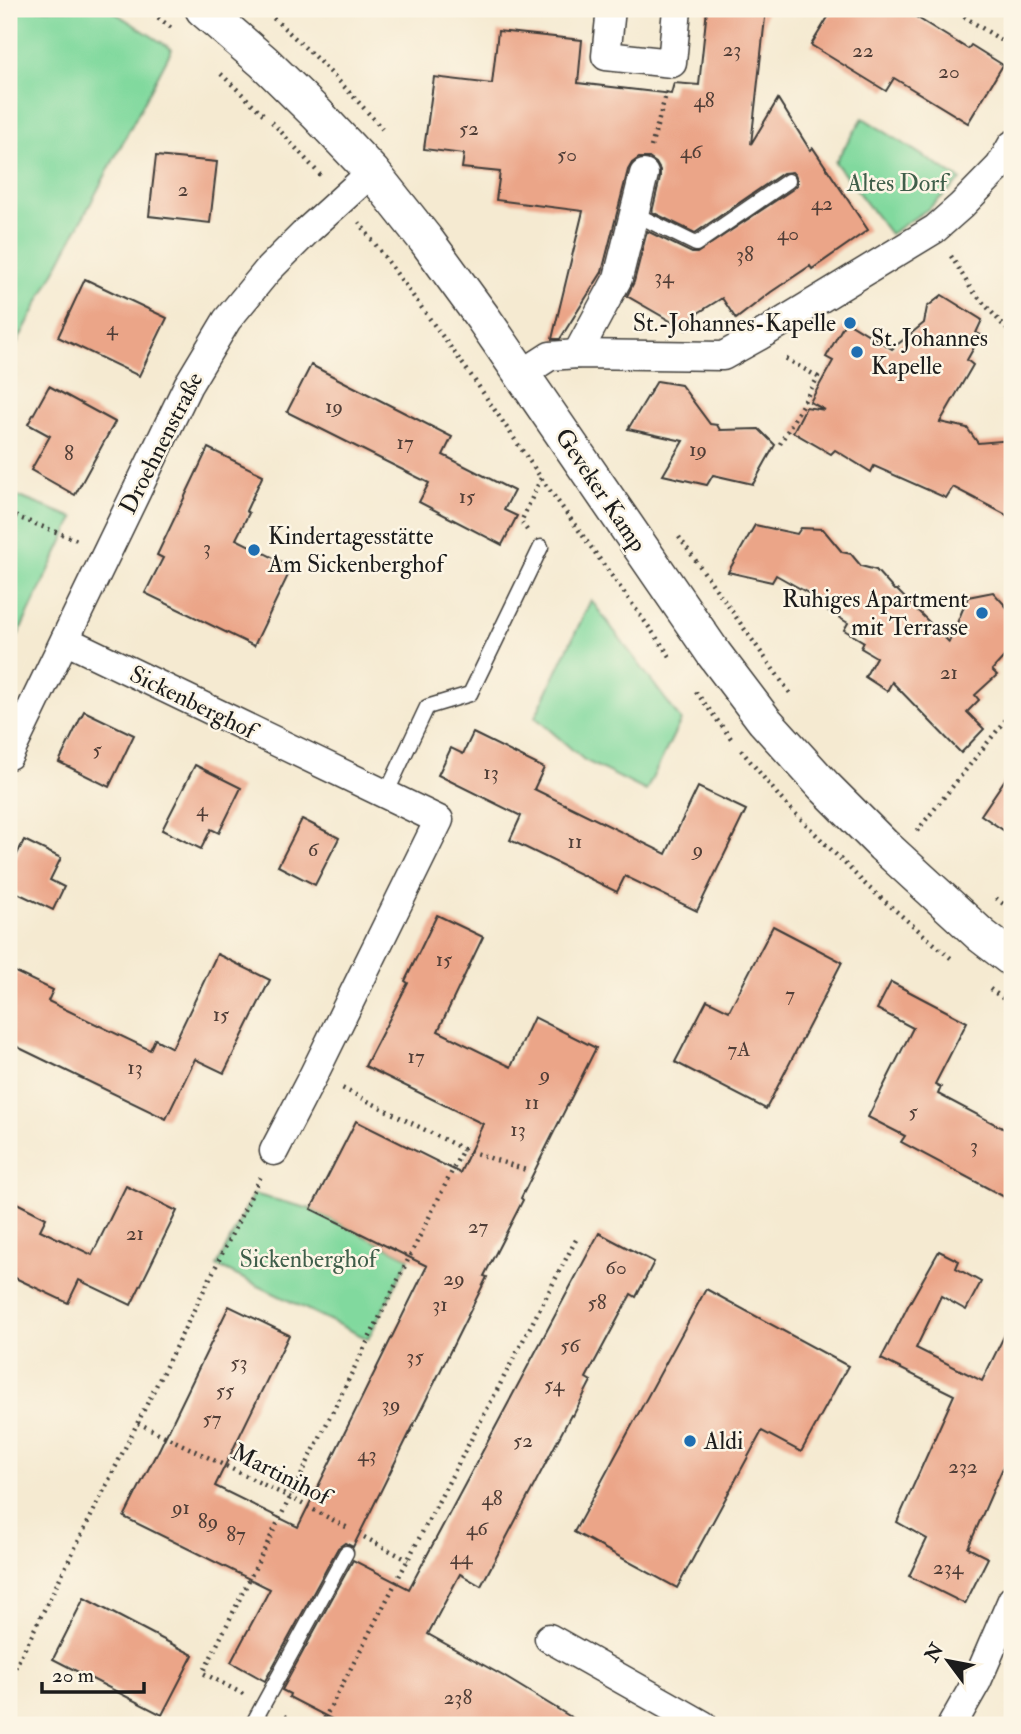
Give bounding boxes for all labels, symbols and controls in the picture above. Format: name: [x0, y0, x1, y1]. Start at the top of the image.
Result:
house number: 23: [723, 36, 741, 63]
house number: 22: [852, 37, 874, 64]
house number: 20: [938, 58, 960, 85]
house number: 48: [693, 87, 715, 114]
house number: 52: [459, 115, 479, 142]
house number: 46: [680, 138, 703, 165]
house number: 50: [557, 141, 577, 168]
park label: Altes Dorf: [846, 168, 950, 199]
house number: 2: [178, 176, 188, 203]
house number: 42: [811, 190, 833, 217]
house number: 40: [777, 220, 799, 247]
house number: 38: [736, 241, 754, 268]
house number: 34: [654, 263, 675, 290]
place label: St.-Johannes-Kapelle: [633, 308, 836, 339]
house number: 4: [106, 315, 119, 342]
marker: St.-Johannes-Kapelle: [842, 315, 858, 331]
place label: St. Johannes Kapelle: [871, 323, 988, 382]
marker: St. Johannes Kapelle: [849, 344, 865, 360]
street label: Droehnenstraße: [112, 367, 210, 519]
house number: 19: [325, 393, 343, 420]
street label: Geveker Kamp: [548, 422, 653, 558]
house number: 17: [396, 429, 414, 456]
house number: 19: [689, 436, 707, 463]
house number: 8: [64, 440, 74, 467]
house number: 15: [459, 483, 476, 510]
place label: Kindertagesstätte Am Sickenberghof: [267, 521, 447, 580]
house number: 3: [203, 534, 211, 561]
marker: Kindertagesstätte Am Sickenberghof: [246, 542, 262, 558]
place label: Ruhiges Apartment mit Terrasse: [782, 584, 968, 643]
marker: Ruhiges Apartment mit Terrasse: [974, 605, 990, 621]
street label: Sickenberghof: [124, 658, 264, 748]
house number: 21: [940, 659, 958, 686]
house number: 5: [92, 736, 102, 763]
house number: 13: [483, 759, 499, 786]
house number: 4: [196, 796, 209, 823]
house number: 11: [568, 828, 583, 855]
house number: 6: [308, 836, 320, 863]
house number: 9: [691, 836, 703, 863]
house number: 15: [436, 946, 453, 973]
house number: 7: [785, 981, 795, 1008]
house number: 15: [213, 1001, 230, 1028]
house number: 7A: [728, 1036, 750, 1063]
house number: 17: [407, 1043, 425, 1070]
house number: 13: [127, 1054, 143, 1081]
house number: 9: [538, 1061, 550, 1088]
house number: 11: [525, 1089, 540, 1116]
house number: 5: [908, 1098, 918, 1125]
house number: 13: [510, 1116, 526, 1143]
house number: 3: [970, 1132, 978, 1159]
house number: 27: [468, 1213, 488, 1240]
house number: 21: [126, 1220, 144, 1247]
park label: Sickenberghof: [239, 1244, 380, 1275]
house number: 60: [605, 1254, 627, 1281]
house number: 29: [443, 1265, 465, 1292]
house number: 58: [587, 1289, 607, 1316]
house number: 31: [432, 1291, 448, 1318]
house number: 56: [560, 1332, 581, 1359]
house number: 35: [406, 1343, 424, 1370]
house number: 53: [230, 1349, 248, 1376]
house number: 54: [544, 1371, 566, 1398]
house number: 55: [216, 1377, 235, 1404]
house number: 39: [382, 1391, 400, 1418]
house number: 57: [203, 1405, 222, 1432]
place label: Aldi: [703, 1426, 744, 1457]
house number: 52: [513, 1427, 533, 1454]
marker: Aldi: [682, 1433, 698, 1449]
street label: Martinihof: [226, 1436, 338, 1514]
house number: 43: [357, 1441, 377, 1468]
house number: 232: [948, 1453, 978, 1480]
house number: 48: [481, 1485, 503, 1512]
house number: 91: [170, 1494, 190, 1521]
house number: 89: [198, 1508, 218, 1535]
house number: 46: [466, 1515, 489, 1542]
house number: 87: [226, 1521, 246, 1548]
house number: 44: [450, 1544, 474, 1571]
house number: 234: [933, 1554, 965, 1581]
north arrow: [912, 1626, 982, 1696]
text: N: [919, 1638, 950, 1667]
scale bar: [42, 1650, 144, 1694]
text: 20 m: [52, 1662, 94, 1689]
house number: 238: [444, 1684, 472, 1711]

